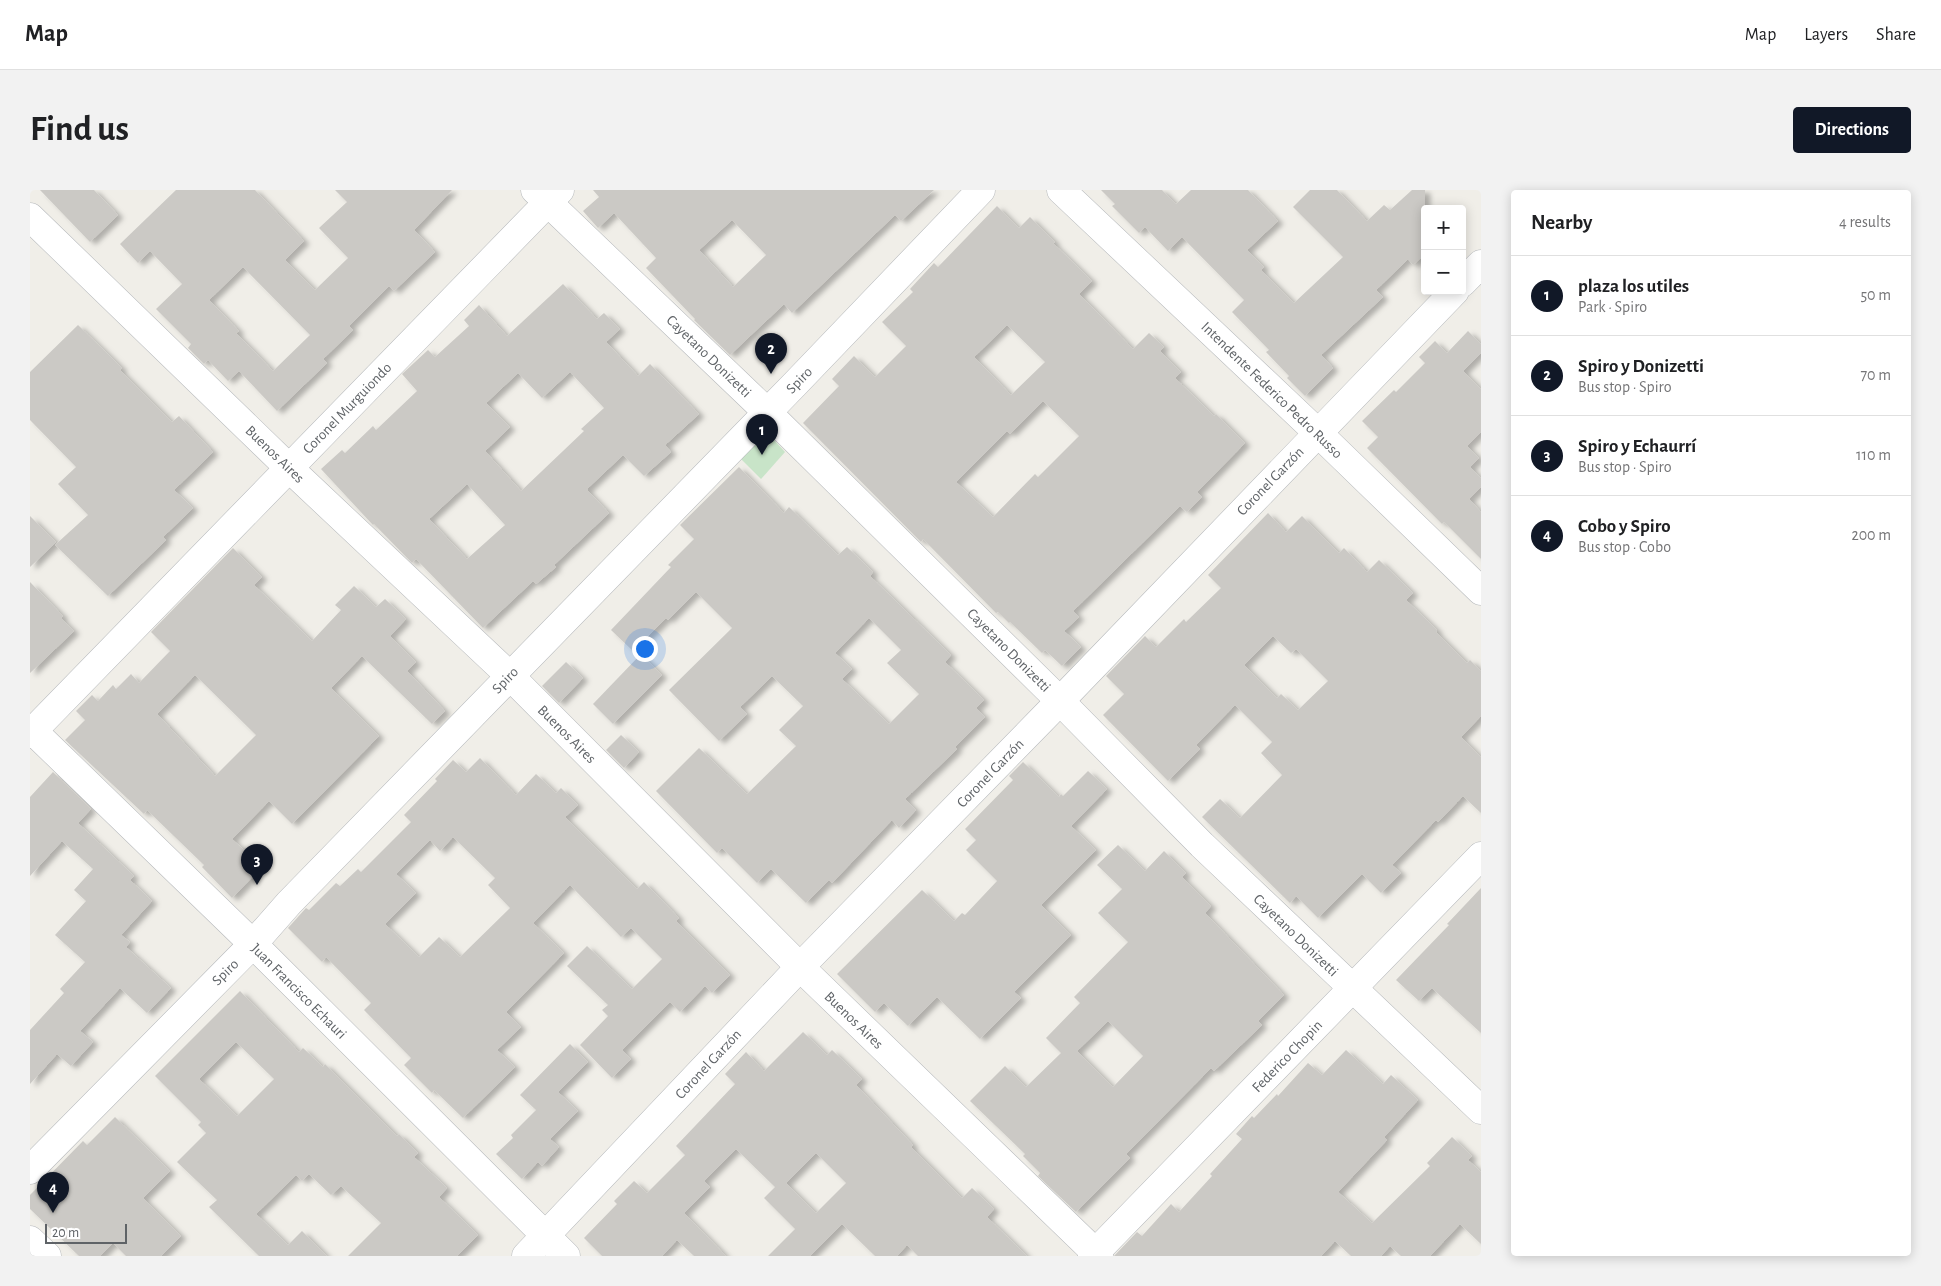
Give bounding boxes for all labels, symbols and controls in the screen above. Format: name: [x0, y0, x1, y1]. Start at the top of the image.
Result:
text: Map: [25, 22, 68, 46]
text: Map: [1745, 26, 1776, 44]
text: Layers: [1804, 26, 1848, 44]
text: Share: [1876, 26, 1916, 44]
button: Directions: [1793, 107, 1911, 153]
text: Find us: [30, 112, 129, 147]
map controls: [1421, 205, 1466, 295]
button: +: [1421, 205, 1466, 250]
text: Nearby: [1531, 212, 1592, 233]
text: 4 results: [1839, 214, 1891, 230]
button: −: [1421, 250, 1466, 295]
text: plaza los utiles: [1578, 277, 1689, 296]
text: 1: [1544, 287, 1550, 303]
text: 50 m: [1860, 287, 1891, 303]
text: Park · Spiro: [1578, 299, 1647, 315]
street label: Cayetano Donizetti: [663, 312, 754, 400]
street label: Intendente Federico Pedro Russo: [1198, 319, 1345, 462]
pin: 2: [755, 333, 787, 374]
text: Spiro y Donizetti: [1578, 357, 1704, 376]
street label: Coronel Murguiondo: [300, 360, 394, 457]
street label: Spiro: [783, 364, 815, 397]
text: 2: [1543, 367, 1551, 383]
text: 70 m: [1860, 367, 1891, 383]
text: Bus stop · Spiro: [1578, 379, 1672, 395]
pin: 1: [746, 414, 778, 455]
street label: Buenos Aires: [242, 423, 307, 486]
text: Spiro y Echaurrí: [1578, 437, 1696, 456]
street label: Coronel Garzón: [1234, 444, 1307, 519]
text: 3: [1544, 447, 1550, 463]
text: 110 m: [1856, 447, 1891, 463]
text: Bus stop · Spiro: [1578, 459, 1672, 475]
text: Cobo y Spiro: [1578, 517, 1671, 536]
text: 4: [1543, 527, 1551, 543]
text: 200 m: [1851, 527, 1891, 543]
text: Bus stop · Cobo: [1578, 539, 1671, 555]
street label: Cayetano Donizetti: [964, 606, 1053, 695]
your location: [632, 636, 658, 662]
street label: Spiro: [489, 664, 521, 697]
street label: Buenos Aires: [535, 702, 599, 766]
street label: Coronel Garzón: [954, 736, 1027, 811]
pin: 3: [241, 844, 273, 885]
street label: Cayetano Donizetti: [1250, 891, 1341, 979]
street label: Juan Francisco Echauri: [248, 941, 349, 1042]
street label: Spiro: [209, 956, 241, 988]
street label: Buenos Aires: [821, 989, 886, 1052]
street label: Federico Chopin: [1249, 1017, 1325, 1095]
street label: Coronel Garzón: [673, 1027, 744, 1102]
pin: 4: [37, 1172, 69, 1213]
scale bar: [45, 1221, 128, 1244]
text: 20 m: [52, 1226, 79, 1240]

